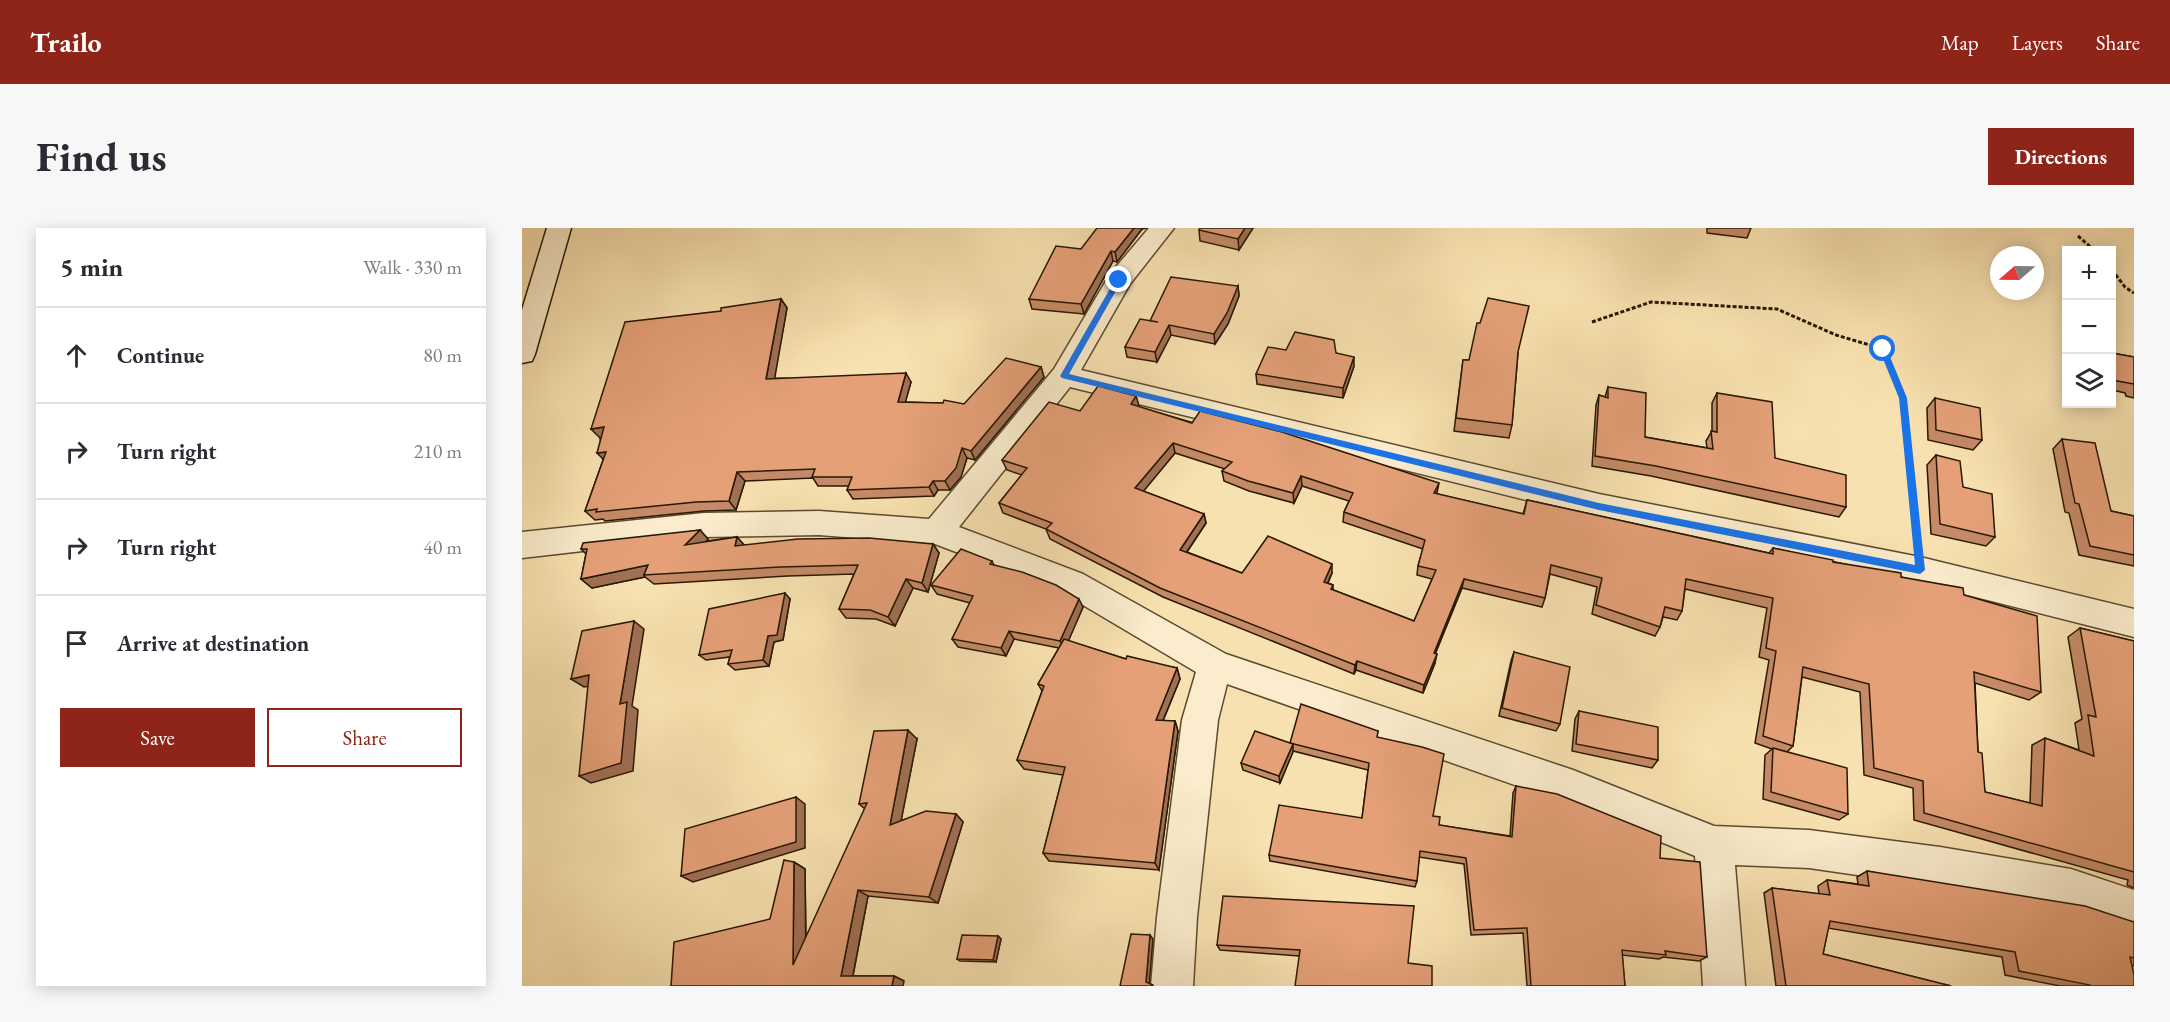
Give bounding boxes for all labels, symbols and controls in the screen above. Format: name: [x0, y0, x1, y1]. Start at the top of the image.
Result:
text: Trailo: [30, 24, 102, 60]
text: Map: [1941, 29, 1979, 56]
text: Layers: [2012, 29, 2063, 56]
text: Share: [2096, 29, 2140, 56]
button: Directions: [1988, 128, 2134, 185]
text: Find us: [36, 129, 167, 184]
north arrow: [1990, 246, 2044, 300]
map controls: [2062, 246, 2116, 408]
button: +: [2062, 246, 2116, 300]
text: 5 min: [60, 250, 123, 284]
text: Walk · 330 m: [363, 254, 462, 280]
route end: [1105, 266, 1131, 292]
button: −: [2062, 300, 2116, 354]
route start: [1869, 335, 1895, 361]
icon: ahead: [60, 339, 93, 372]
text: Continue: [117, 341, 204, 370]
text: 80 m: [423, 342, 462, 368]
button: layers: [2062, 354, 2116, 408]
icon: right: [60, 435, 93, 468]
text: Turn right: [117, 437, 216, 466]
text: 210 m: [414, 438, 462, 464]
icon: right: [60, 531, 93, 564]
text: Turn right: [117, 533, 216, 562]
text: 40 m: [423, 534, 462, 560]
icon: arrive: [60, 627, 93, 660]
text: Arrive at destination: [117, 629, 309, 658]
button: Save: [60, 708, 255, 767]
button: Share: [267, 708, 462, 767]

